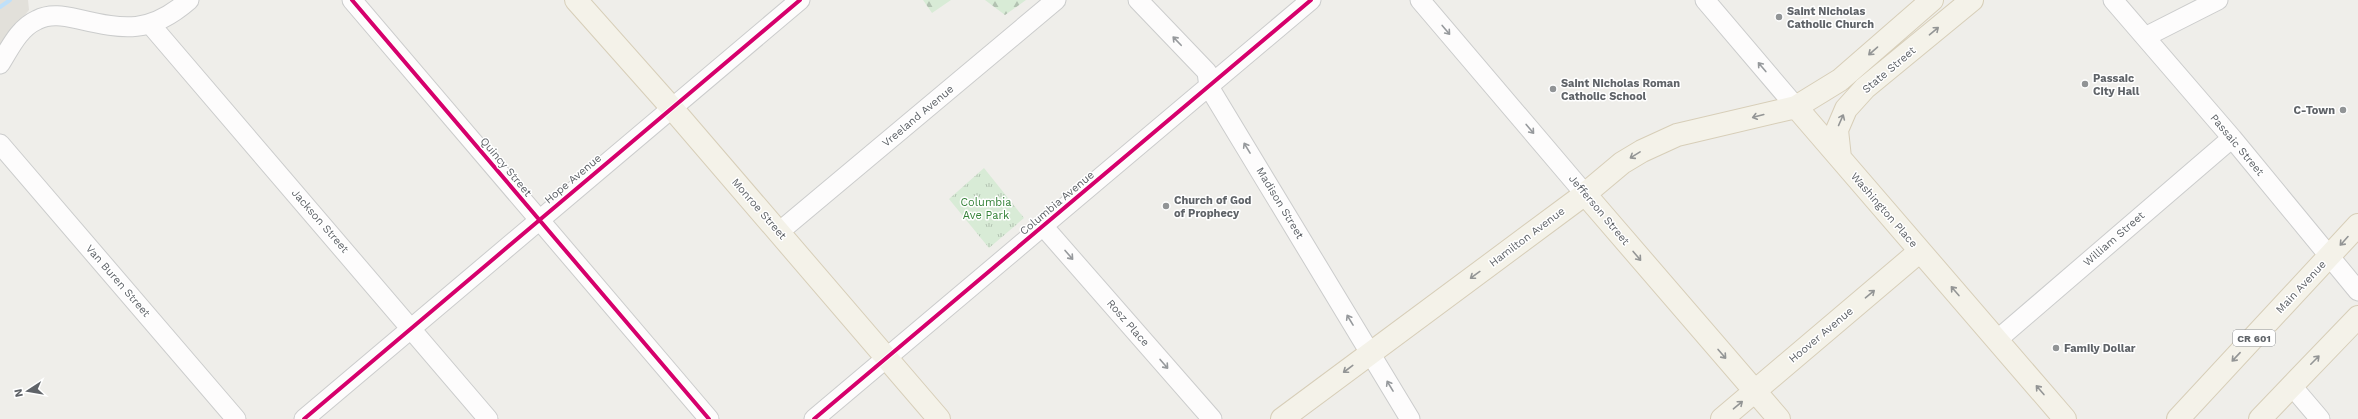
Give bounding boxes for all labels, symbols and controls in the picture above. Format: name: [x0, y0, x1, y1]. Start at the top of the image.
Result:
place label: Saint Nicholas Catholic Church: [1787, 5, 1874, 31]
marker: Saint Nicholas Catholic Church: [1774, 12, 1784, 22]
one-way arrow: [1441, 24, 1450, 35]
one-way arrow: [1929, 27, 1940, 36]
one-way arrow: [1172, 36, 1182, 46]
street label: State Street: [1860, 44, 1919, 96]
one-way arrow: [1869, 46, 1879, 55]
one-way arrow: [1757, 61, 1766, 72]
place label: Passaic City Hall: [2093, 72, 2140, 98]
place label: Saint Nicholas Roman Catholic School: [1561, 77, 1680, 103]
marker: Passaic City Hall: [2080, 79, 2090, 89]
street label: Vreeland Avenue: [880, 82, 956, 150]
marker: Saint Nicholas Roman Catholic School: [1548, 84, 1558, 94]
place label: C-Town: [2293, 104, 2335, 117]
marker: C-Town: [2338, 105, 2348, 115]
street label: Passaic Street: [2207, 111, 2267, 179]
one-way arrow: [1752, 113, 1765, 120]
one-way arrow: [1838, 115, 1845, 127]
one-way arrow: [1525, 124, 1534, 134]
street label: Quincy Street: [478, 135, 535, 199]
one-way arrow: [1242, 142, 1250, 154]
one-way arrow: [1630, 151, 1641, 159]
street label: Hope Avenue: [542, 152, 604, 206]
street label: Madison Street: [1253, 165, 1307, 242]
street label: Columbia Avenue: [1017, 168, 1097, 238]
street label: Washington Place: [1848, 170, 1920, 250]
street label: Jefferson Street: [1566, 172, 1632, 248]
street label: Monroe Street: [729, 176, 789, 243]
street label: Jackson Street: [289, 186, 352, 256]
place label: Church of God of Prophecy: [1174, 194, 1252, 220]
park label: Columbia Ave Park: [961, 196, 1011, 222]
marker: Church of God of Prophecy: [1161, 201, 1171, 211]
street label: Hamilton Avenue: [1487, 204, 1567, 270]
street label: William Street: [2081, 209, 2148, 269]
one-way arrow: [2339, 236, 2348, 246]
street label: Van Buren Street: [83, 242, 153, 320]
one-way arrow: [1064, 250, 1073, 260]
one-way arrow: [1633, 250, 1642, 261]
street label: Main Avenue: [2273, 258, 2329, 316]
one-way arrow: [1470, 271, 1481, 279]
one-way arrow: [1950, 286, 1959, 297]
one-way arrow: [1865, 289, 1875, 298]
street label: Rosz Place: [1104, 297, 1152, 349]
street label: Hoover Avenue: [1786, 304, 1856, 366]
one-way arrow: [1346, 314, 1354, 325]
road number: CR 601: [2233, 330, 2275, 346]
place label: Family Dollar: [2064, 342, 2136, 355]
marker: Family Dollar: [2051, 343, 2061, 353]
one-way arrow: [1718, 348, 1727, 359]
one-way arrow: [2231, 352, 2241, 362]
one-way arrow: [2311, 355, 2320, 365]
one-way arrow: [1159, 359, 1168, 369]
one-way arrow: [1343, 365, 1354, 374]
north arrow: [8, 371, 48, 411]
one-way arrow: [1385, 380, 1393, 392]
one-way arrow: [2035, 384, 2044, 395]
text: N: [12, 388, 26, 398]
one-way arrow: [1733, 401, 1744, 410]

